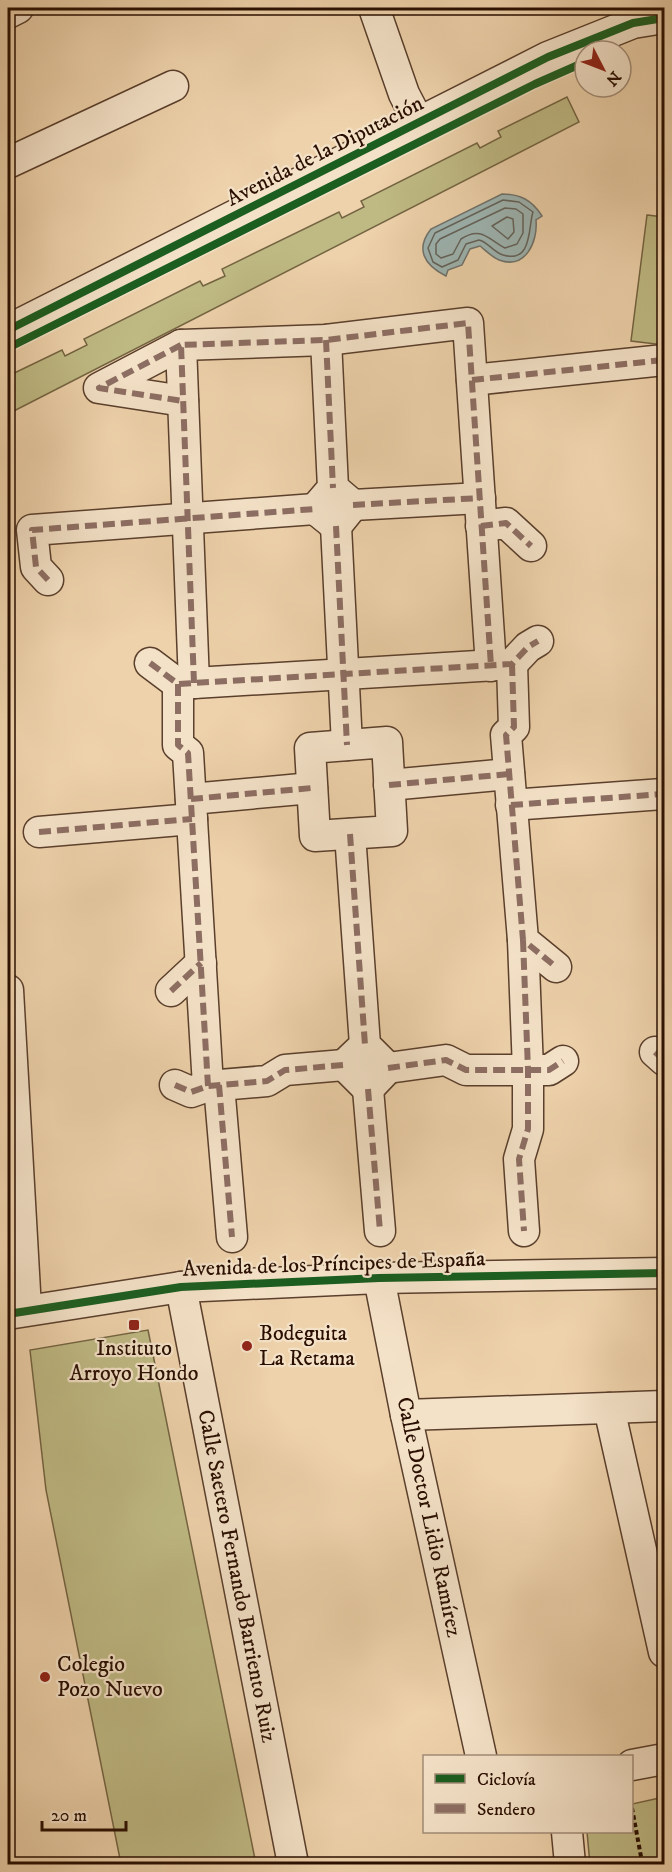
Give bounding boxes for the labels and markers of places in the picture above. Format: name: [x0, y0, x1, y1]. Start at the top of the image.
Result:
marker: Instituto Arroyo Hondo: [127, 1318, 141, 1332]
place label: Bodeguita La Retama: [259, 1320, 355, 1372]
place label: Instituto Arroyo Hondo: [70, 1335, 198, 1387]
marker: Bodeguita La Retama: [240, 1339, 254, 1353]
place label: Colegio Pozo Nuevo: [57, 1651, 163, 1703]
marker: Colegio Pozo Nuevo: [38, 1670, 52, 1684]

